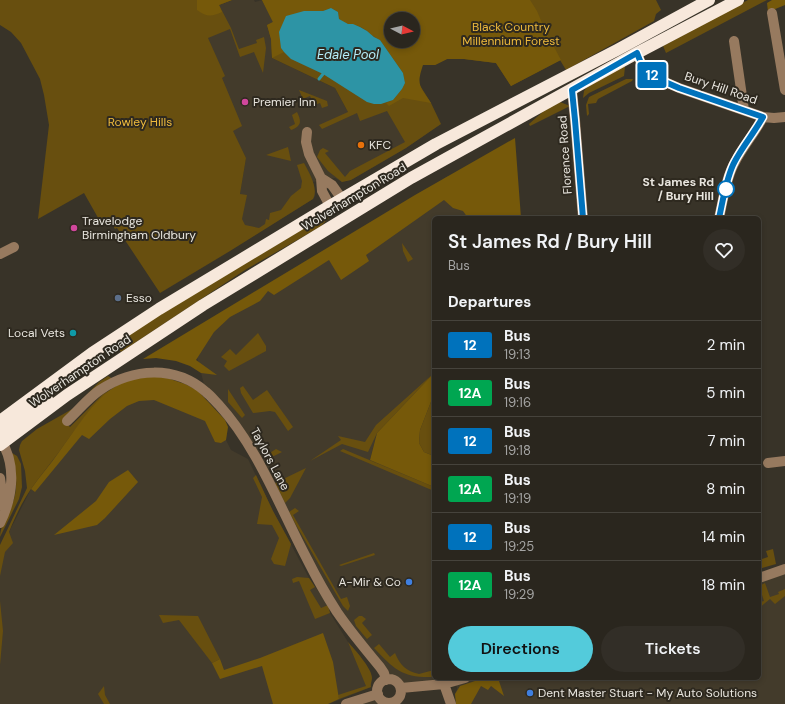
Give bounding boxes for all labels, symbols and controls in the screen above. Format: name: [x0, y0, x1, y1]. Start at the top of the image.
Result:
north arrow: [384, 12, 420, 48]
map controls: [384, 12, 420, 48]
park label: Black Country Millennium Forest: [462, 19, 560, 49]
water label: Edale Pool: [317, 46, 380, 63]
line badge: 12: [634, 62, 670, 88]
text: 12: [645, 66, 659, 84]
street label: Bury Hill Road: [682, 68, 760, 108]
place label: Premier Inn: [253, 94, 316, 110]
marker: Premier Inn: [240, 97, 250, 107]
park label: Rowley Hills: [108, 114, 172, 130]
street label: Florence Road: [554, 115, 576, 195]
place label: KFC: [369, 137, 391, 153]
marker: KFC: [356, 140, 366, 150]
street label: Wolverhampton Road: [299, 159, 409, 235]
place label: St James Rd / Bury Hill: [642, 174, 714, 204]
marker: St James Rd / Bury Hill: [717, 180, 735, 198]
place label: Travelodge Birmingham Oldbury: [82, 213, 196, 243]
marker: Travelodge Birmingham Oldbury: [69, 223, 79, 233]
text: St James Rd / Bury Hill: [448, 229, 652, 254]
button: heart: [703, 229, 745, 271]
text: Bus: [448, 257, 470, 274]
place label: Esso: [126, 290, 152, 306]
text: Departures: [448, 292, 531, 312]
marker: Esso: [113, 293, 123, 303]
place label: Local Vets: [8, 325, 65, 341]
text: Bus: [504, 326, 531, 346]
marker: Local Vets: [68, 328, 78, 338]
street label: Wolverhampton Road: [26, 331, 134, 411]
text: 2 min: [707, 335, 745, 355]
text: 12: [463, 336, 477, 354]
text: 19:13: [504, 346, 531, 363]
text: Bus: [504, 374, 531, 394]
text: 5 min: [706, 383, 745, 403]
text: 12A: [458, 384, 482, 402]
text: 19:16: [504, 394, 531, 411]
text: Bus: [504, 422, 531, 442]
street label: Taylors Lane: [247, 425, 293, 493]
text: 7 min: [707, 431, 745, 451]
text: 12: [463, 432, 477, 450]
text: 19:18: [504, 442, 531, 459]
text: Bus: [504, 470, 531, 490]
text: 8 min: [706, 479, 745, 499]
text: 12A: [458, 480, 482, 498]
text: 19:19: [504, 490, 531, 507]
text: Bus: [504, 518, 531, 538]
text: 14 min: [702, 527, 745, 547]
text: 12: [463, 528, 477, 546]
text: 19:25: [504, 538, 534, 555]
text: Bus: [504, 566, 531, 586]
place label: A-Mir & Co: [339, 574, 401, 590]
text: 18 min: [702, 575, 745, 595]
text: 12A: [458, 576, 482, 594]
marker: A-Mir & Co: [404, 577, 414, 587]
text: 19:29: [504, 586, 534, 603]
button: Directions: [448, 626, 593, 672]
button: Tickets: [601, 626, 745, 672]
place label: Dent Master Stuart - My Auto Solutions: [538, 685, 757, 701]
marker: Dent Master Stuart - My Auto Solutions: [525, 688, 535, 698]

